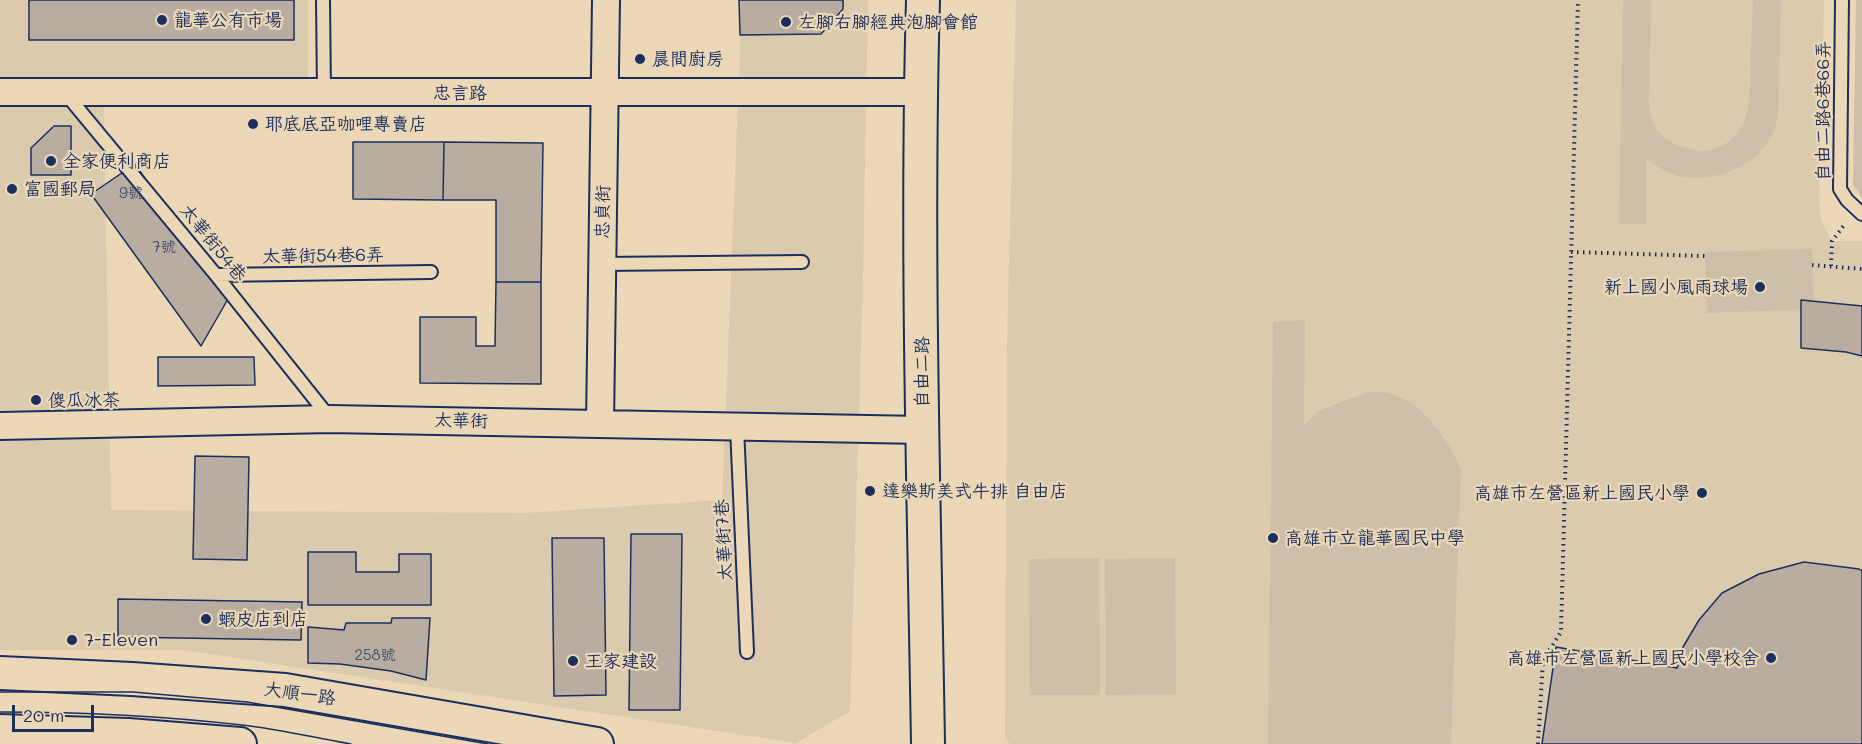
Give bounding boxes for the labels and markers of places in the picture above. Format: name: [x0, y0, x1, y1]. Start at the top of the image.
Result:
place label: 龍華公有市場: [174, 9, 282, 31]
place label: 左腳右腳經典泡腳會館: [798, 11, 978, 33]
marker: 龍華公有市場: [155, 13, 169, 27]
marker: 左腳右腳經典泡腳會館: [779, 15, 793, 29]
place label: 晨間廚房: [652, 48, 724, 70]
marker: 晨間廚房: [633, 52, 647, 66]
place label: 耶底底亞咖哩專賣店: [265, 113, 427, 135]
marker: 耶底底亞咖哩專賣店: [246, 117, 260, 131]
place label: 全家便利商店: [63, 150, 171, 172]
marker: 全家便利商店: [44, 154, 58, 168]
place label: 富國郵局: [24, 178, 96, 200]
marker: 富國郵局: [5, 182, 19, 196]
place label: 新上國小風雨球場: [1604, 276, 1748, 298]
marker: 新上國小風雨球場: [1753, 280, 1767, 294]
place label: 傻瓜冰茶: [48, 389, 120, 411]
marker: 傻瓜冰茶: [29, 393, 43, 407]
place label: 達樂斯美式牛排 自由店: [882, 480, 1068, 502]
place label: 高雄市左營區新上國民小學: [1474, 482, 1690, 504]
marker: 達樂斯美式牛排 自由店: [863, 484, 877, 498]
marker: 高雄市左營區新上國民小學: [1695, 486, 1709, 500]
place label: 高雄市立龍華國民中學: [1285, 527, 1465, 549]
marker: 高雄市立龍華國民中學: [1266, 531, 1280, 545]
place label: 蝦皮店到店: [218, 608, 308, 630]
marker: 蝦皮店到店: [199, 612, 213, 626]
place label: 7-Eleven: [84, 629, 158, 651]
marker: 7-Eleven: [65, 633, 79, 647]
place label: 高雄市左營區新上國民小學校舍: [1507, 647, 1759, 669]
place label: 王家建設: [585, 650, 657, 672]
marker: 高雄市左營區新上國民小學校舍: [1764, 651, 1778, 665]
marker: 王家建設: [566, 654, 580, 668]

